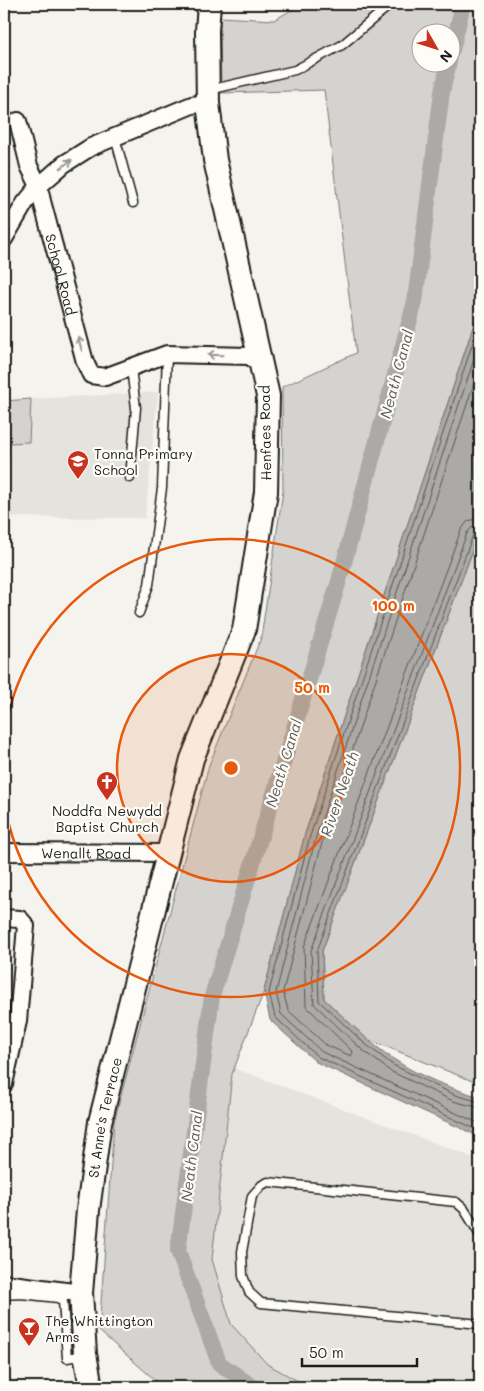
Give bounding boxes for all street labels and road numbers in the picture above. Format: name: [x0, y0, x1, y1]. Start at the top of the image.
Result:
street label: School Road: [42, 232, 82, 317]
street label: Henfaes Road: [255, 385, 275, 481]
street label: Wenallt Road: [41, 843, 131, 862]
street label: St Anne's Terrace: [83, 1055, 126, 1179]

